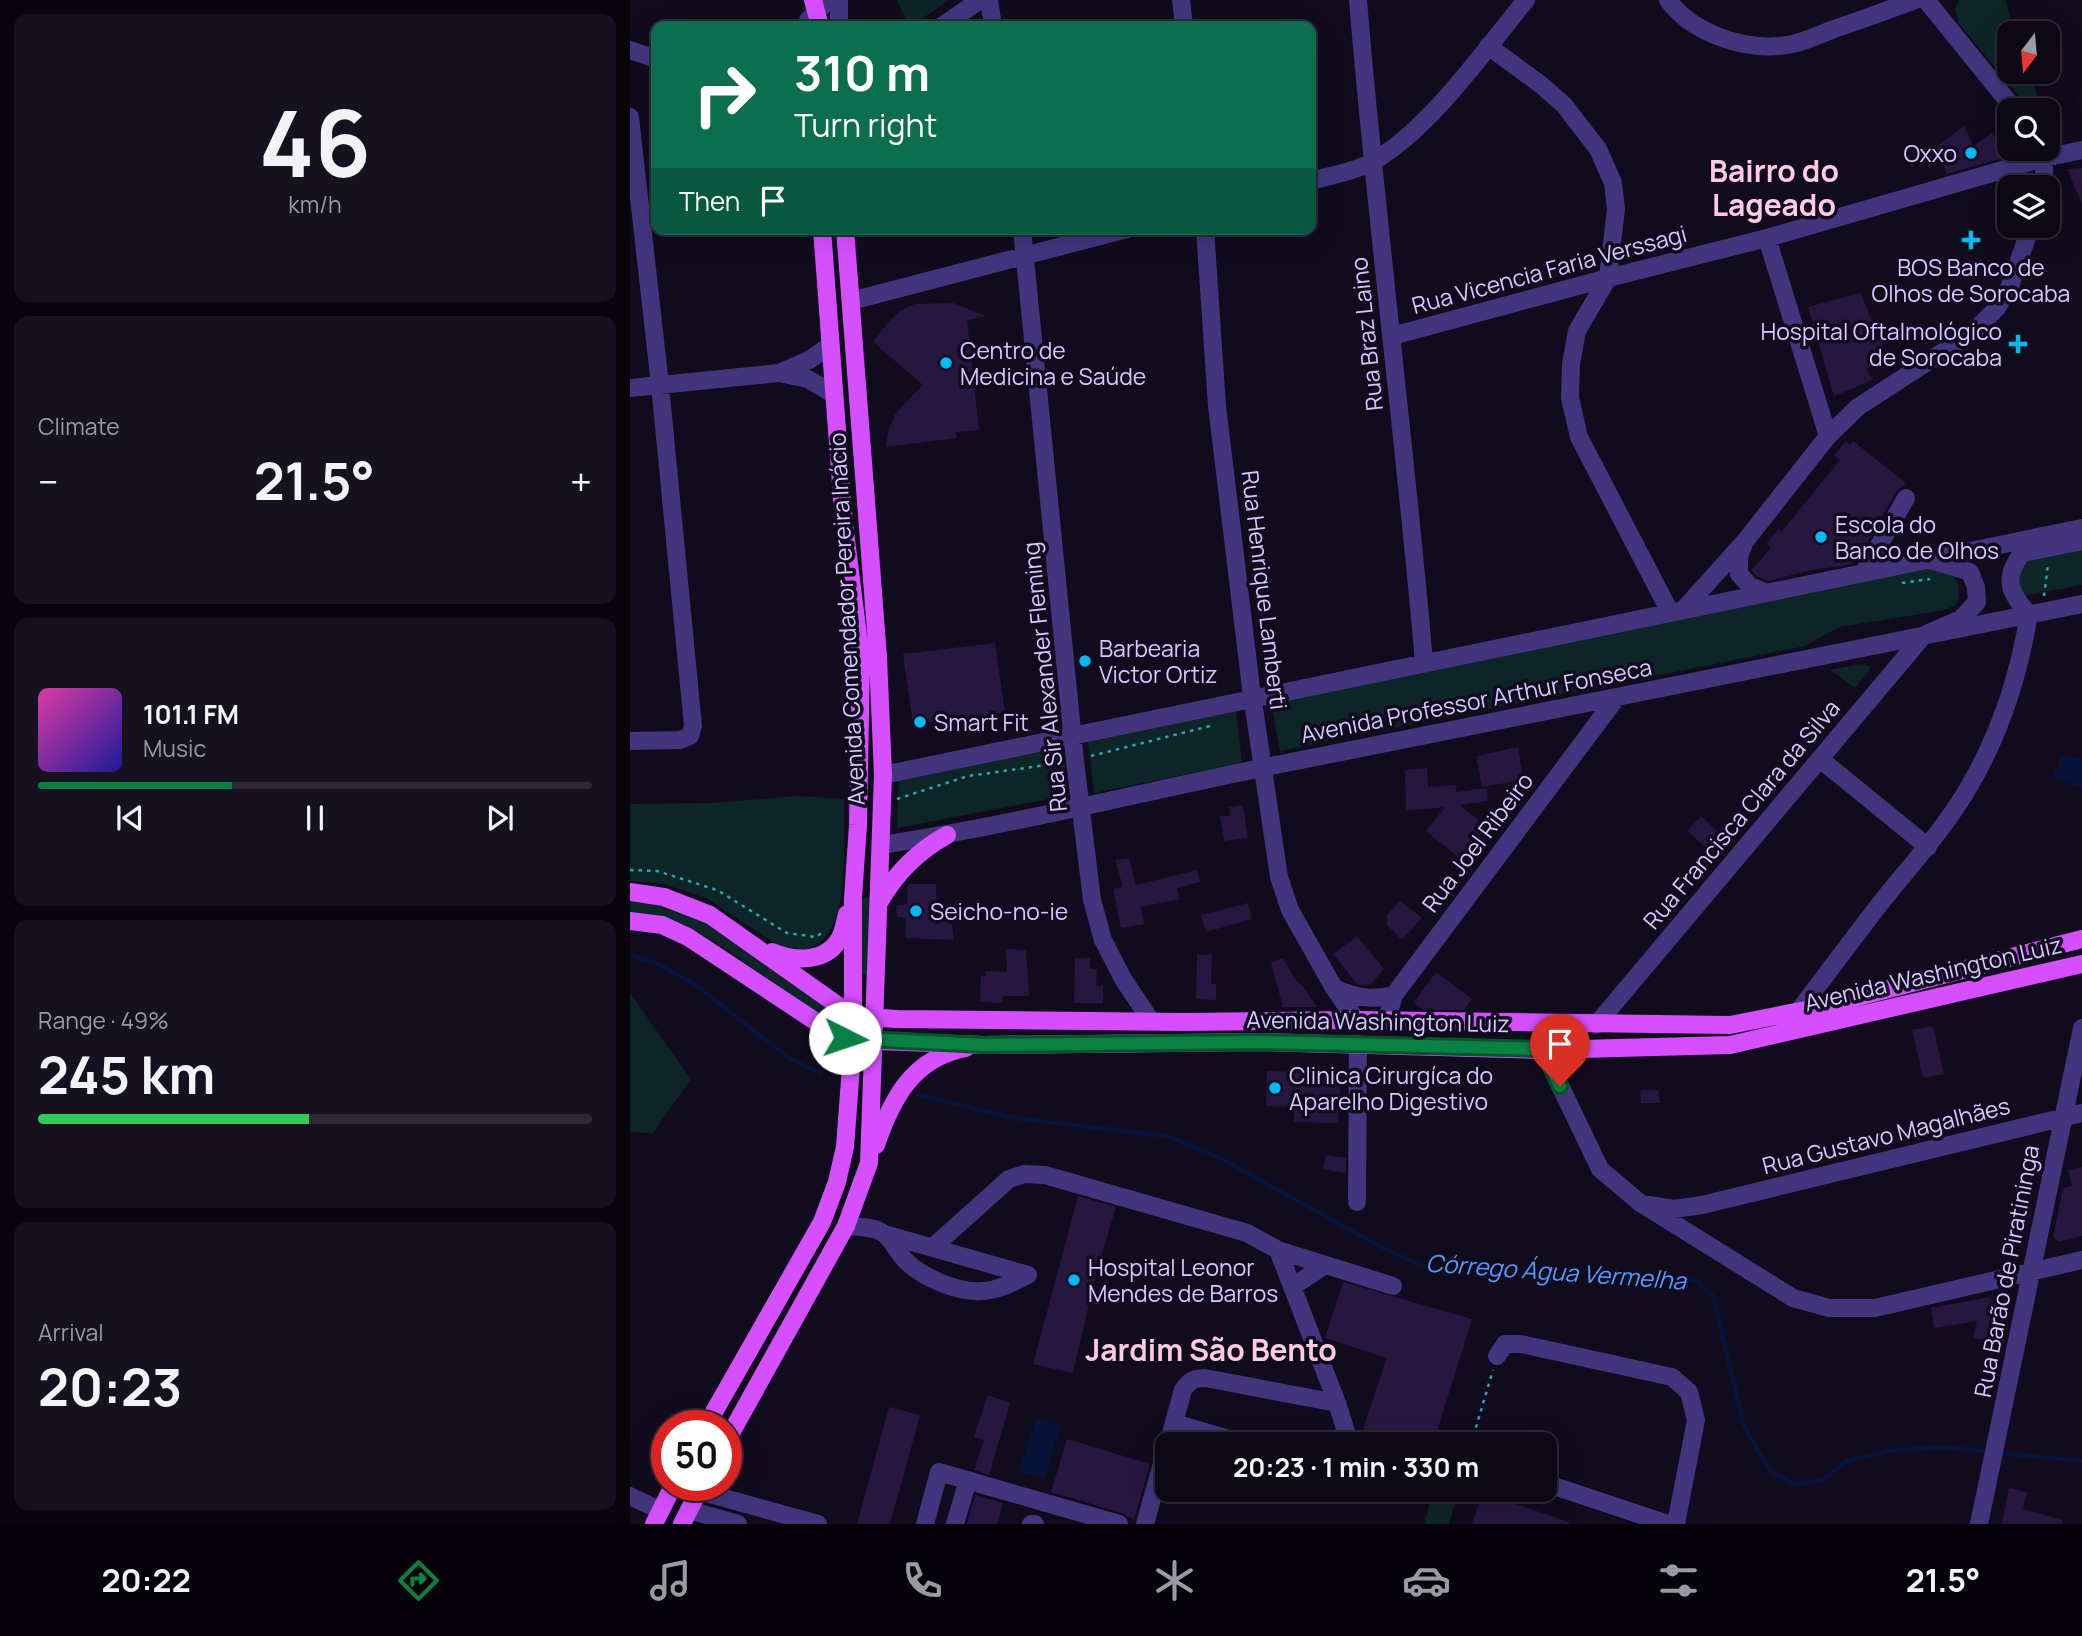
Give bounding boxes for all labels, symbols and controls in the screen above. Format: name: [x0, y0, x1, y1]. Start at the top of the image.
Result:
north arrow: [1997, 21, 2060, 84]
map controls: [1997, 21, 2060, 238]
text: 310 m: [794, 39, 930, 106]
icon: right: [679, 49, 770, 140]
text: 46: [259, 80, 371, 204]
button: search: [1997, 98, 2060, 161]
text: Turn right: [794, 103, 937, 147]
place label: Oxxo: [1903, 137, 1957, 169]
marker: Oxxo: [1963, 145, 1979, 161]
district label: Bairro do Lageado: [1709, 150, 1839, 225]
button: layers: [1997, 175, 2060, 238]
icon: arrive: [754, 182, 792, 220]
text: Then: [679, 183, 740, 219]
text: km/h: [288, 188, 342, 220]
street label: Rua Vicencia Faria Verssagi: [1408, 217, 1690, 321]
marker: BOS Banco de Olhos de Sorocaba: [1961, 230, 1981, 250]
place label: BOS Banco de Olhos de Sorocaba: [1872, 251, 2070, 309]
street label: Rua Braz Laino: [1342, 256, 1390, 412]
place label: Hospital Oftalmológico de Sorocaba: [1761, 315, 2002, 373]
place label: Centro de Medicina e Saúde: [960, 334, 1146, 392]
marker: Hospital Oftalmológico de Sorocaba: [2008, 334, 2028, 354]
marker: Centro de Medicina e Saúde: [938, 355, 954, 371]
text: Climate: [38, 410, 120, 442]
street label: Avenida Comendador Pereira Inácio: [820, 432, 872, 806]
text: 21.5°: [254, 445, 375, 516]
text: −: [38, 455, 59, 507]
text: +: [570, 455, 592, 507]
street label: Rua Henrique Lamberti: [1234, 468, 1296, 712]
place label: Escola do Banco de Olhos: [1835, 508, 1999, 566]
marker: Escola do Banco de Olhos: [1813, 529, 1829, 545]
street label: Rua Sir Alexander Fleming: [1014, 541, 1074, 813]
place label: Barbearia Victor Ortiz: [1099, 632, 1217, 690]
street label: Avenida Professor Arthur Fonseca: [1298, 650, 1654, 750]
marker: Barbearia Victor Ortiz: [1077, 653, 1093, 669]
street label: Rua Francisca Clara da Silva: [1635, 692, 1847, 936]
text: 101.1 FM: [143, 696, 239, 732]
place label: Smart Fit: [934, 706, 1029, 738]
marker: Smart Fit: [912, 714, 928, 730]
text: Music: [143, 732, 206, 764]
street label: Rua Joel Ribeiro: [1414, 766, 1540, 918]
icon: previous: [111, 799, 149, 837]
icon: pause: [296, 799, 334, 837]
icon: next: [481, 799, 519, 837]
place label: Seicho-no-ie: [930, 895, 1068, 927]
marker: Seicho-no-ie: [908, 903, 924, 919]
street label: Avenida Washington Luiz: [1801, 928, 2065, 1018]
position arrow: [808, 1001, 882, 1075]
street label: Avenida Washington Luiz: [1246, 1003, 1510, 1039]
text: Range · 49%: [38, 1004, 169, 1036]
pin: [1530, 1014, 1590, 1086]
icon: arrive: [1541, 1025, 1579, 1063]
text: 245 km: [38, 1039, 215, 1110]
place label: Clinica Cirurgíca do Aparelho Digestivo: [1289, 1059, 1493, 1117]
marker: Clinica Cirurgíca do Aparelho Digestivo: [1267, 1080, 1283, 1096]
street label: Rua Gustavo Magalhães: [1759, 1089, 2013, 1181]
street label: Rua Barão de Piratininga: [1966, 1142, 2046, 1400]
water label: Córrego Água Vermelha: [1425, 1245, 1689, 1297]
place label: Hospital Leonor Mendes de Barros: [1088, 1251, 1278, 1309]
marker: Hospital Leonor Mendes de Barros: [1066, 1272, 1082, 1288]
text: Arrival: [38, 1316, 104, 1348]
district label: Jardim São Bento: [1085, 1329, 1337, 1370]
text: 20:23: [38, 1351, 182, 1422]
speed limit sign: 50: [651, 1410, 742, 1501]
text: 20:23 · 1 min · 330 m: [1233, 1449, 1479, 1485]
icon: directions: [394, 1556, 443, 1605]
icon: music: [646, 1556, 695, 1605]
icon: phone: [898, 1556, 947, 1605]
icon: climate: [1150, 1556, 1199, 1605]
icon: car: [1402, 1556, 1451, 1605]
icon: filters: [1654, 1556, 1703, 1605]
text: 20:22: [102, 1558, 191, 1602]
text: 21.5°: [1906, 1558, 1980, 1602]

